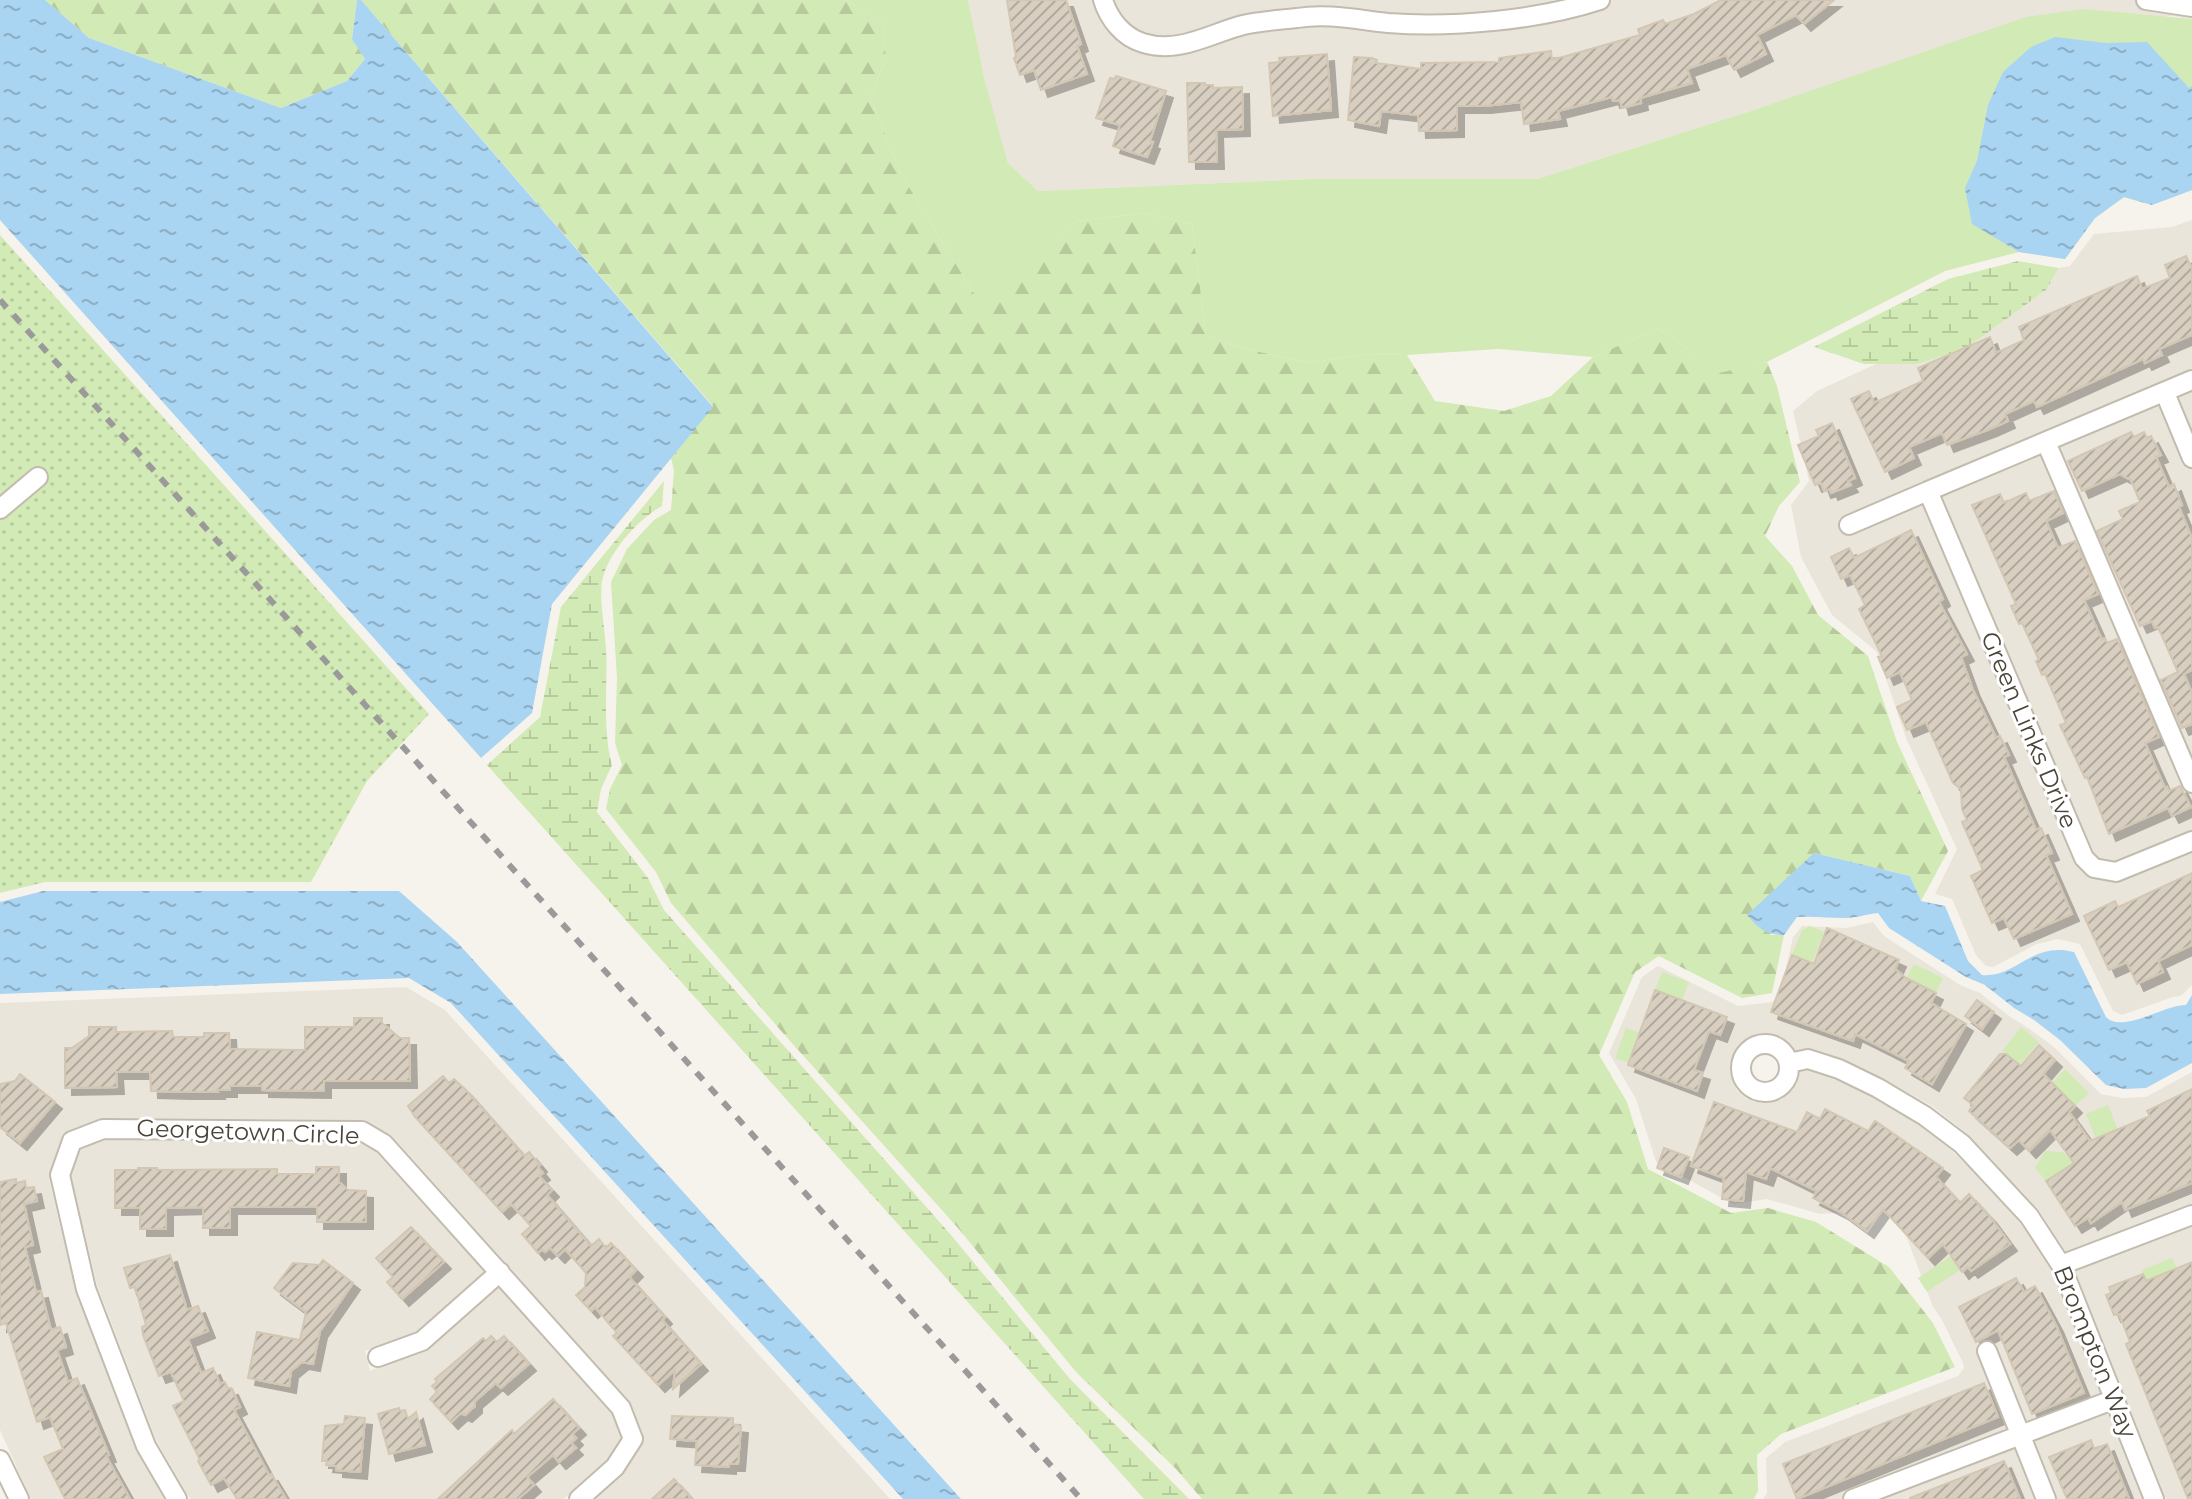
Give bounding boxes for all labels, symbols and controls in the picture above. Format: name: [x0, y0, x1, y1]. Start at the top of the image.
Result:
street label: Green Links Drive: [1975, 627, 2084, 833]
street label: Georgetown Circle: [136, 1113, 360, 1150]
street label: Brompton Way: [2048, 1261, 2143, 1442]

